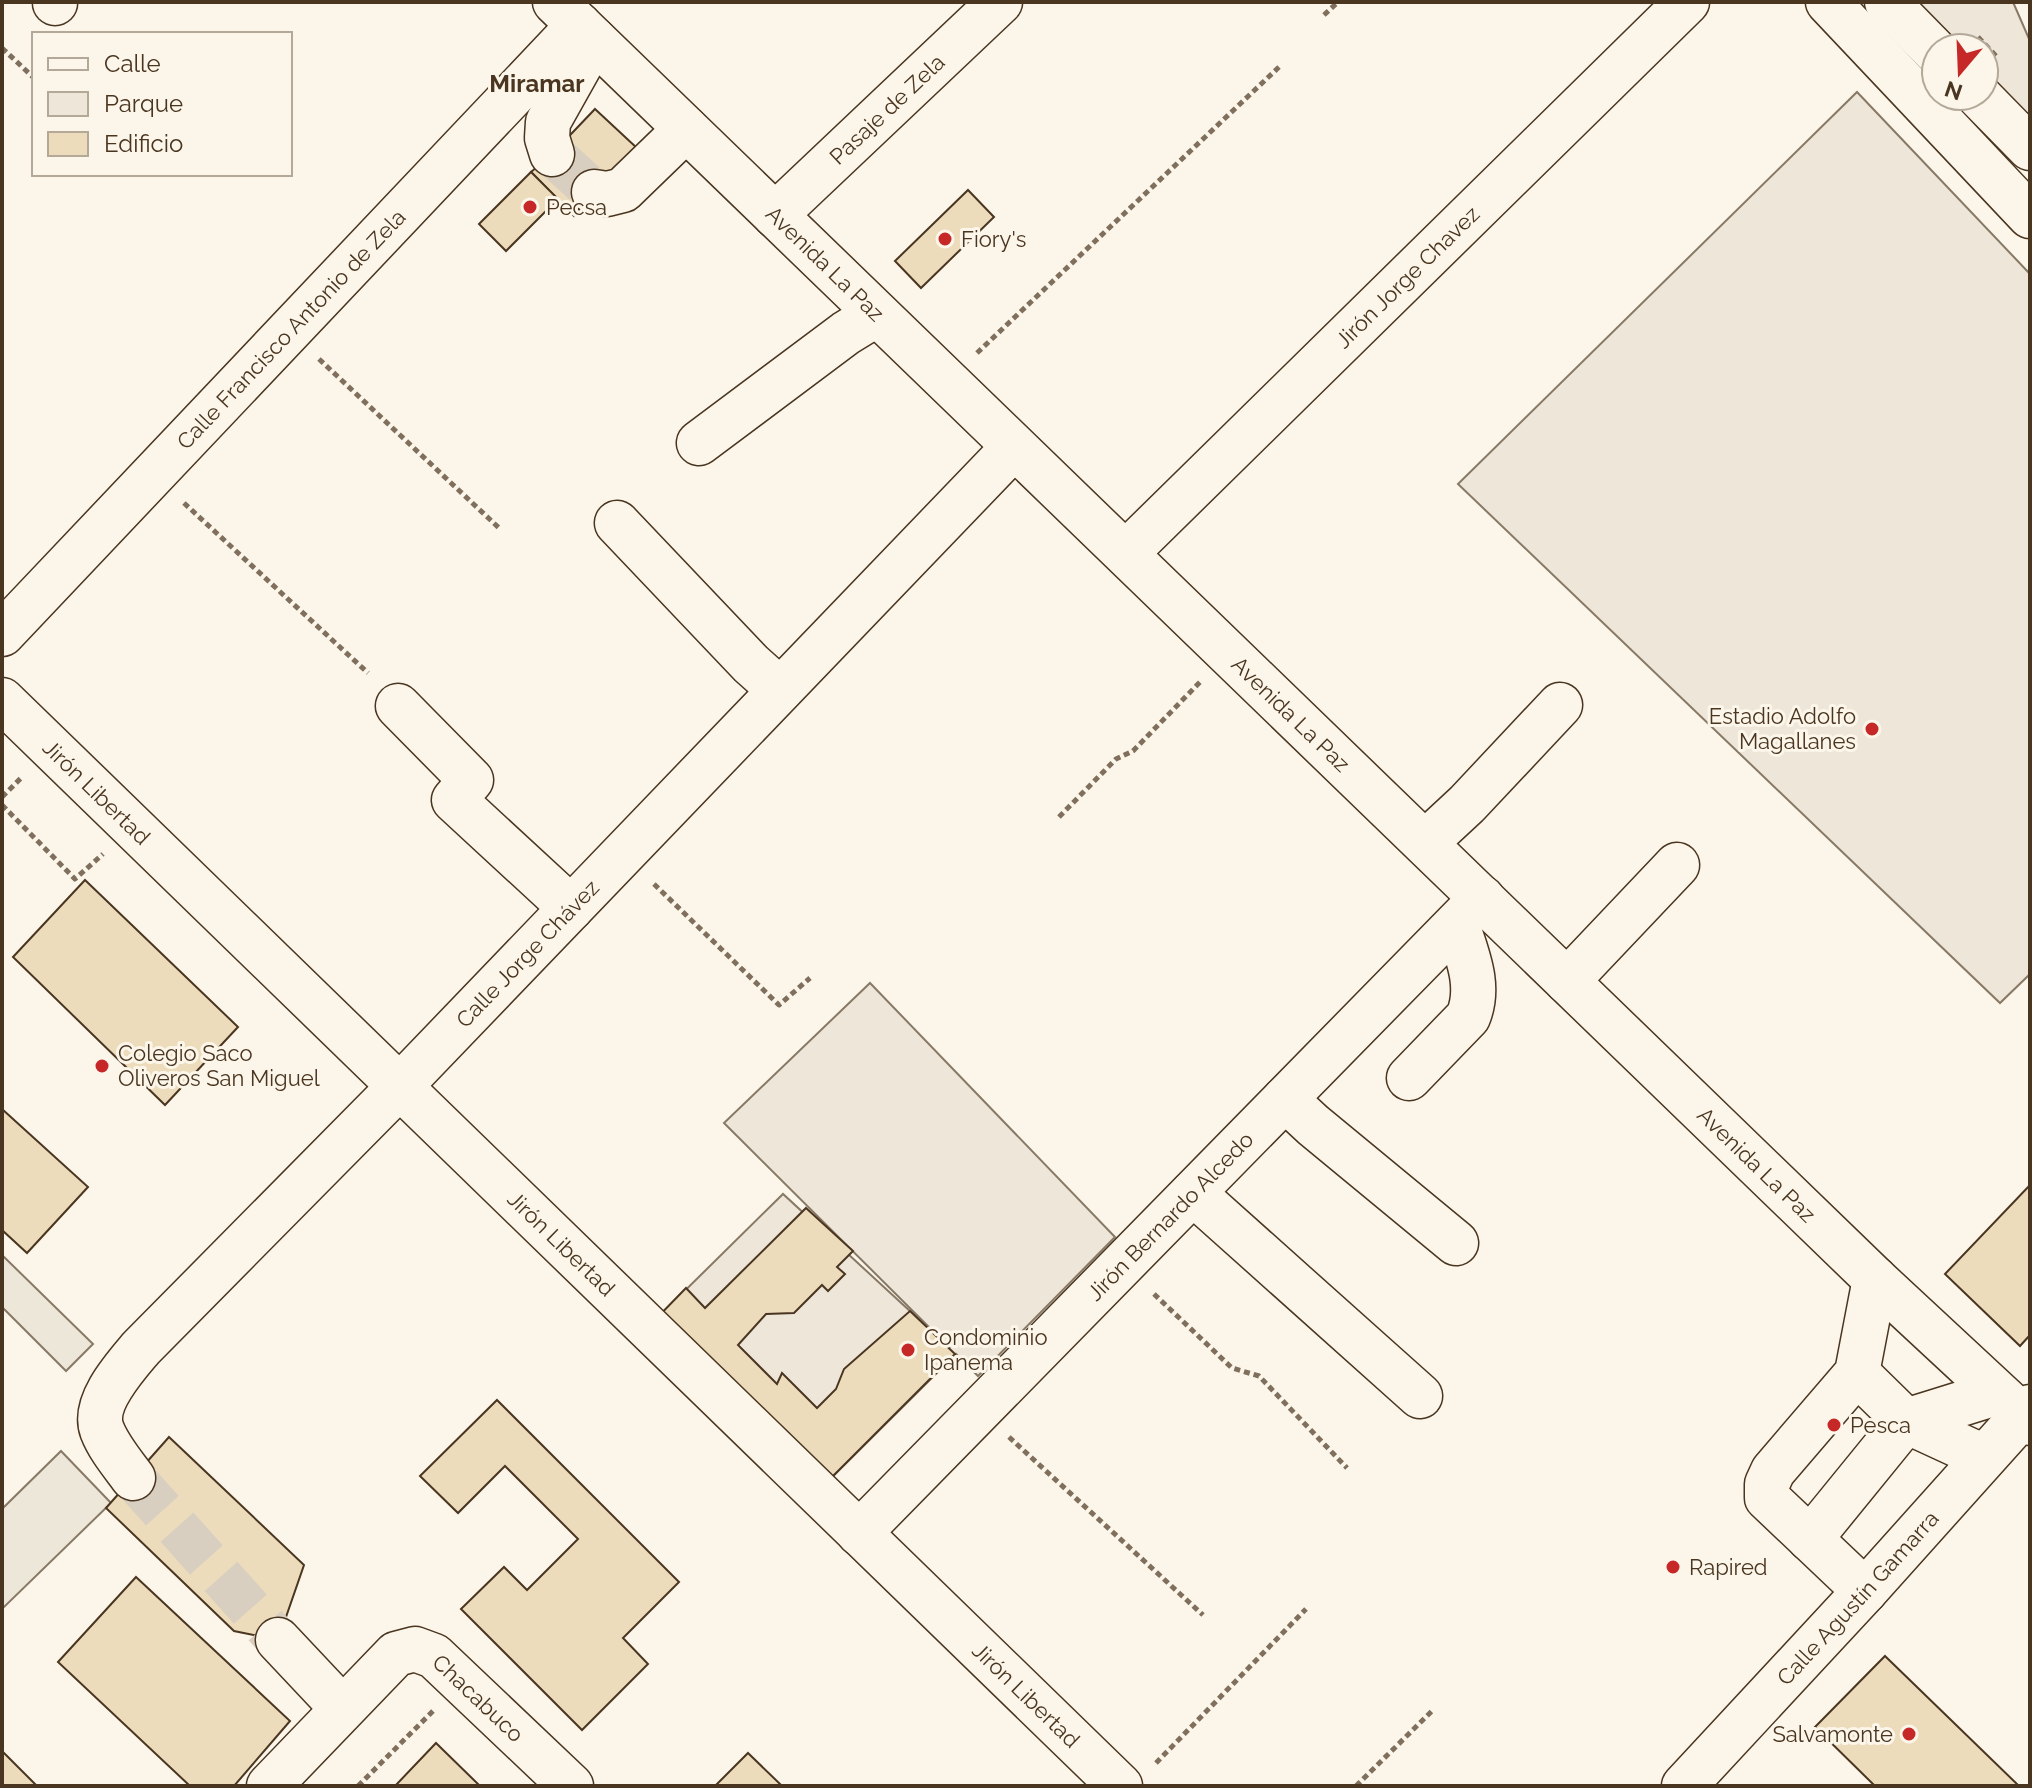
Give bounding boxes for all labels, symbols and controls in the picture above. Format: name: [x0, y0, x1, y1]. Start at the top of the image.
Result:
legend: [32, 32, 292, 176]
north arrow: [1920, 32, 2000, 112]
text: Calle: [104, 49, 161, 78]
street label: Pasaje de Zela: [824, 49, 950, 170]
district label: Miramar: [489, 69, 585, 98]
text: N: [1941, 76, 1966, 106]
text: Parque: [104, 89, 183, 118]
text: Edificio: [104, 129, 183, 158]
place label: Pecsa: [546, 194, 607, 220]
marker: Pecsa: [521, 198, 539, 216]
street label: Avenida La Paz: [761, 200, 890, 327]
street label: Jirón Jorge Chavez: [1330, 201, 1485, 353]
street label: Calle Francisco Antonio de Zela: [171, 204, 411, 454]
place label: Fiory's: [961, 226, 1026, 252]
marker: Fiory's: [936, 230, 954, 248]
street label: Avenida La Paz: [1227, 651, 1356, 777]
place label: Estadio Adolfo Magallanes: [1709, 703, 1856, 754]
marker: Estadio Adolfo Magallanes: [1863, 720, 1881, 738]
street label: Jirón Libertad: [38, 734, 156, 850]
street label: Calle Jorge Chávez: [451, 874, 604, 1033]
place label: Colegio Saco Oliveros San Miguel: [118, 1040, 320, 1091]
marker: Colegio Saco Oliveros San Miguel: [93, 1057, 111, 1075]
street label: Avenida La Paz: [1692, 1102, 1821, 1228]
street label: Jirón Bernardo Alcedo: [1081, 1126, 1258, 1306]
street label: Jirón Libertad: [502, 1186, 620, 1301]
place label: Condominio Ipanema: [924, 1324, 1048, 1375]
marker: Condominio Ipanema: [899, 1341, 917, 1359]
place label: Pesca: [1850, 1412, 1911, 1438]
marker: Pesca: [1825, 1416, 1843, 1434]
street label: Calle Agustín Gamarra: [1771, 1505, 1944, 1690]
place label: Rapired: [1689, 1554, 1768, 1580]
marker: Rapired: [1664, 1558, 1682, 1576]
street label: Jirón Libertad: [967, 1637, 1085, 1753]
street label: Chacabuco: [427, 1649, 529, 1747]
place label: Salvamonte: [1773, 1721, 1893, 1747]
marker: Salvamonte: [1900, 1725, 1918, 1743]

